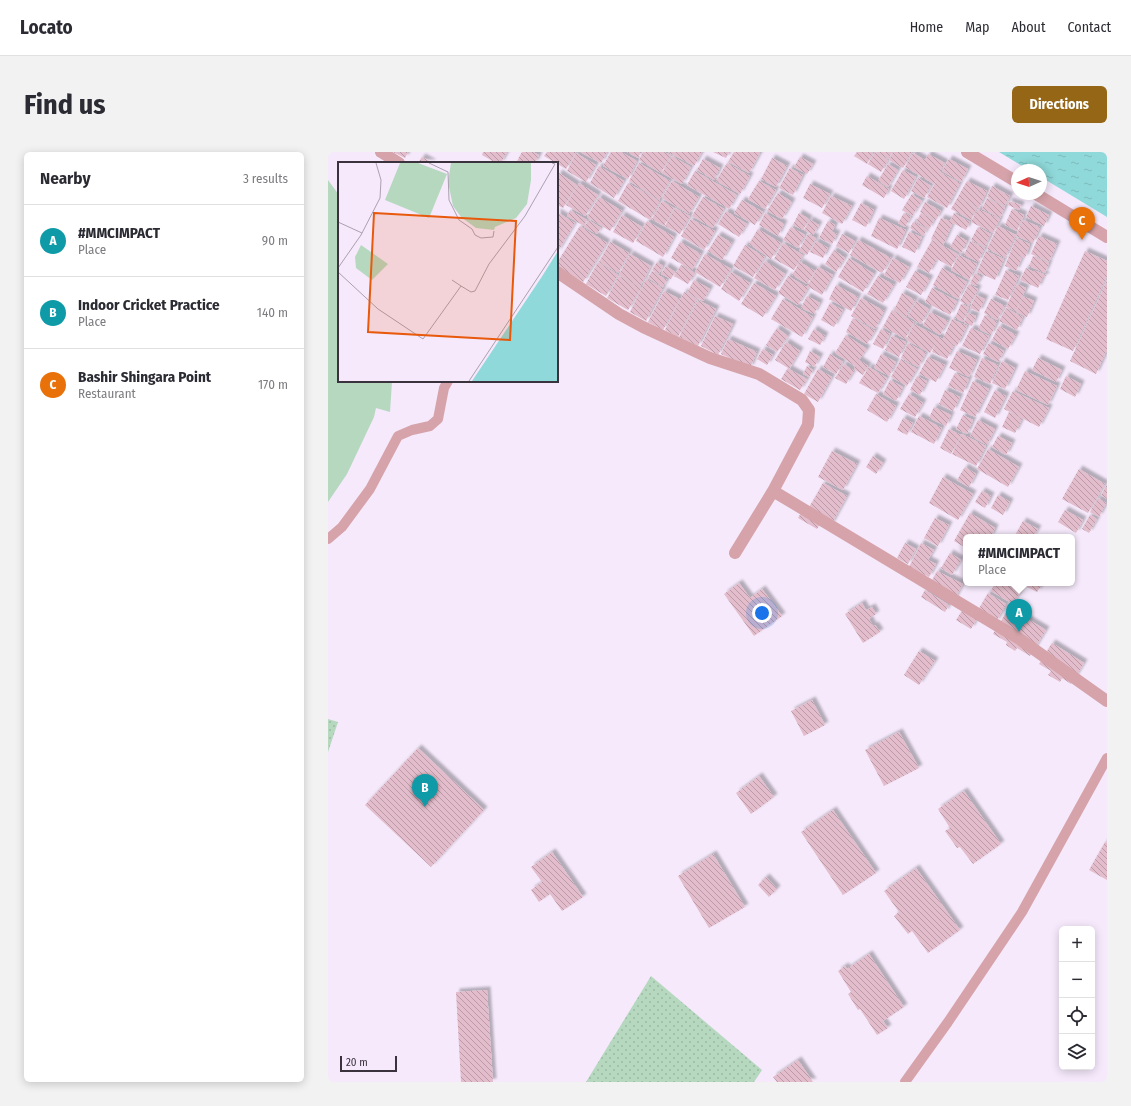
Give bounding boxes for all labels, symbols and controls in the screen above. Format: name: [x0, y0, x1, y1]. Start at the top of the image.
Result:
text: Locato: [20, 16, 73, 39]
text: Home: [910, 19, 943, 36]
text: Map: [965, 19, 989, 36]
text: About: [1011, 19, 1046, 36]
text: Contact: [1068, 19, 1111, 36]
button: Directions: [1012, 86, 1107, 123]
text: Find us: [24, 88, 106, 121]
inset map: [338, 162, 558, 382]
north arrow: [1011, 164, 1047, 200]
text: Nearby: [40, 168, 91, 189]
text: 3 results: [243, 171, 288, 186]
pin: C: [1069, 207, 1095, 240]
text: #MMCIMPACT: [78, 224, 160, 242]
text: A: [49, 233, 57, 248]
text: 90 m: [262, 233, 288, 248]
text: Place: [78, 242, 106, 257]
text: Indoor Cricket Practice: [78, 296, 220, 314]
text: B: [49, 305, 57, 320]
text: 140 m: [257, 305, 288, 320]
text: Place: [78, 314, 106, 329]
text: Bashir Shingara Point: [78, 368, 211, 386]
text: C: [50, 377, 56, 392]
text: 170 m: [258, 377, 288, 392]
text: Restaurant: [78, 386, 136, 401]
popup: [963, 534, 1075, 586]
text: #MMCIMPACT: [978, 544, 1060, 562]
text: Place: [978, 562, 1006, 577]
pin: A: [1006, 599, 1032, 632]
your location: [752, 603, 772, 623]
pin: B: [412, 774, 438, 807]
map controls: [1059, 926, 1095, 1070]
button: +: [1059, 926, 1095, 962]
button: −: [1059, 962, 1095, 998]
button: locate: [1059, 998, 1095, 1034]
button: layers: [1059, 1034, 1095, 1070]
scale bar: [340, 1054, 397, 1073]
text: 20 m: [346, 1056, 368, 1069]

